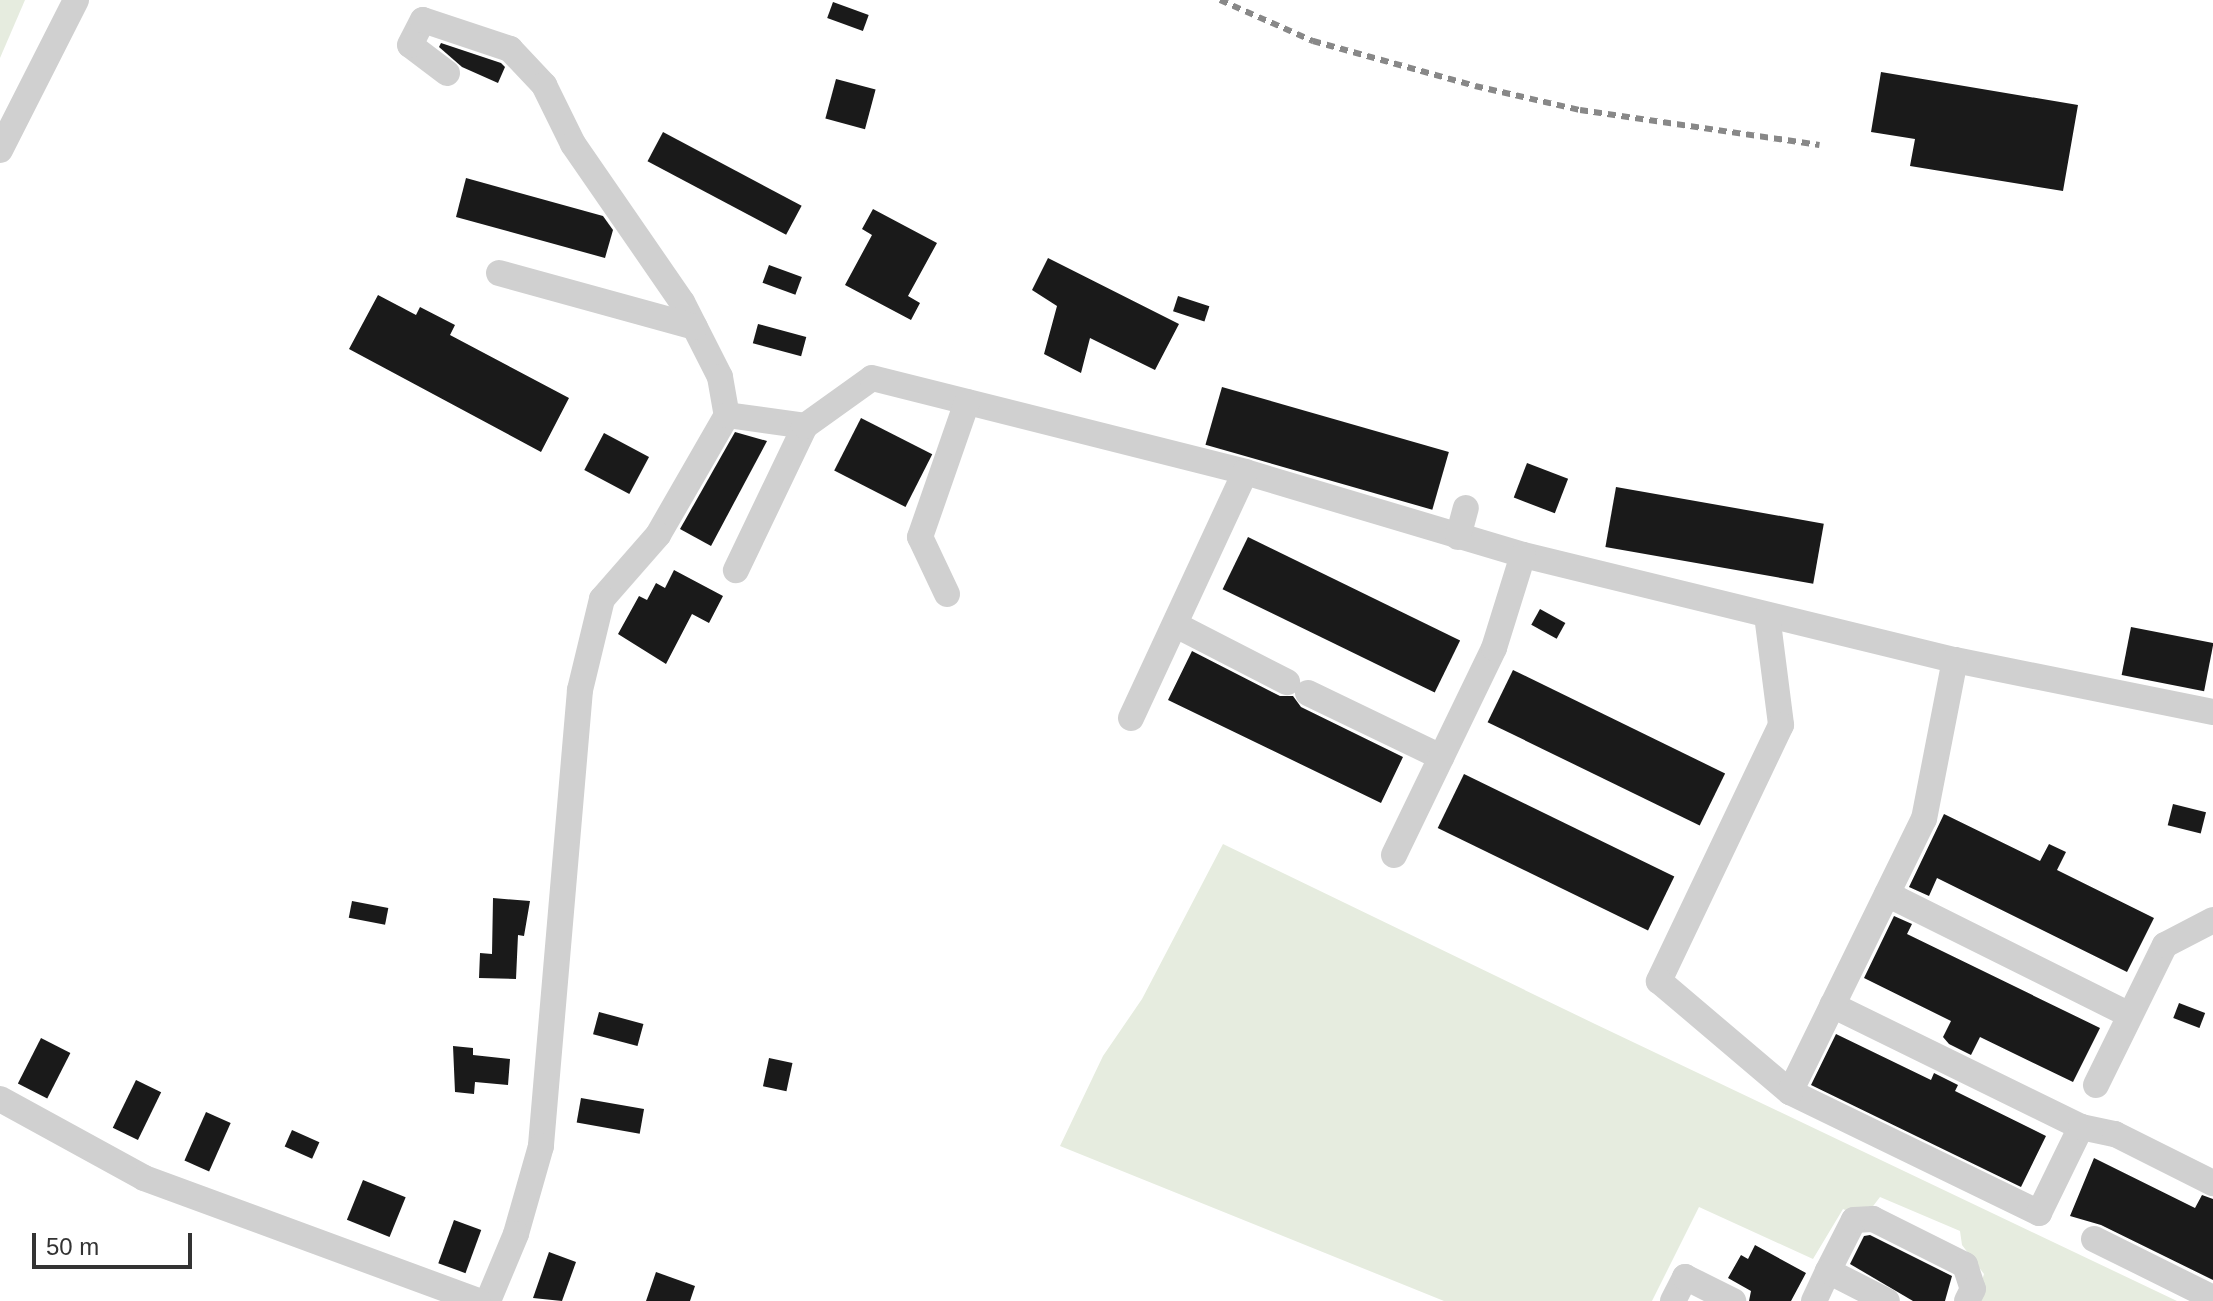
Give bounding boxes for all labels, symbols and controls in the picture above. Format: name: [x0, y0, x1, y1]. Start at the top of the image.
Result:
scale bar: [36, 1217, 196, 1267]
text: 50 m: [46, 1233, 99, 1260]

